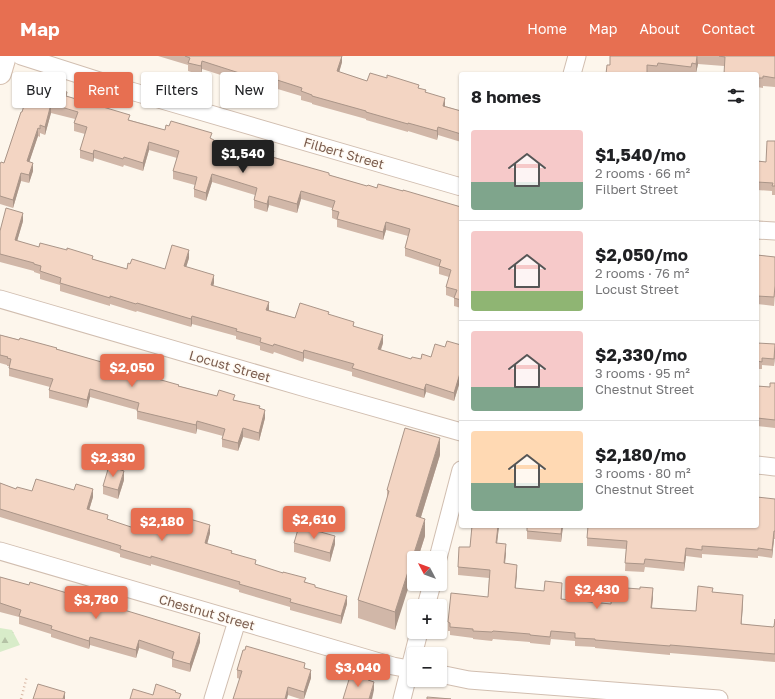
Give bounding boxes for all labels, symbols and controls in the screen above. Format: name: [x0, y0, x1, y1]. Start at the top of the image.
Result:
text: Map: [20, 17, 60, 40]
text: Home: [527, 20, 567, 37]
text: Map: [589, 20, 617, 37]
text: About: [639, 20, 680, 37]
text: Contact: [702, 20, 755, 37]
chip: Buy: [12, 72, 66, 108]
chip: Rent: [74, 72, 133, 108]
chip: Filters: [141, 72, 212, 108]
chip: New: [220, 72, 278, 108]
icon: filters: [725, 85, 747, 107]
text: 8 homes: [471, 86, 541, 107]
street label: Filbert Street: [302, 134, 386, 172]
pin: $1,540: [210, 140, 276, 174]
text: $1,540/mo: [595, 144, 686, 165]
text: $1,540: [221, 145, 265, 161]
icon: home: [503, 146, 551, 194]
text: 2 rooms · 66 m²: [595, 165, 690, 181]
text: Filbert Street: [595, 181, 678, 197]
text: $2,050/mo: [595, 244, 688, 265]
icon: home: [503, 247, 551, 295]
text: 2 rooms · 76 m²: [595, 265, 689, 281]
text: Locust Street: [595, 281, 679, 297]
text: $2,330/mo: [595, 344, 687, 365]
street label: Locust Street: [187, 347, 273, 385]
icon: home: [503, 347, 551, 395]
pin: $2,050: [99, 354, 165, 388]
text: $2,050: [109, 359, 155, 375]
text: 3 rooms · 95 m²: [595, 365, 690, 381]
text: Chestnut Street: [595, 381, 694, 397]
pin: $2,330: [80, 444, 146, 478]
text: $2,180/mo: [595, 444, 686, 465]
icon: home: [503, 447, 551, 495]
text: $2,330: [90, 449, 136, 465]
text: 3 rooms · 80 m²: [595, 465, 691, 481]
text: Chestnut Street: [595, 481, 694, 497]
pin: $2,610: [281, 506, 347, 540]
pin: $2,180: [129, 508, 195, 542]
text: $2,610: [292, 511, 336, 527]
text: $2,180: [140, 513, 184, 529]
north arrow: [407, 551, 447, 591]
map controls: [407, 551, 447, 687]
pin: $2,430: [564, 576, 630, 610]
text: $2,430: [574, 581, 620, 597]
pin: $3,780: [63, 586, 129, 620]
text: $3,780: [74, 591, 118, 607]
street label: Chestnut Street: [157, 591, 257, 633]
button: +: [407, 599, 447, 639]
button: −: [407, 647, 447, 687]
pin: $3,040: [325, 654, 391, 688]
text: $3,040: [335, 659, 381, 675]

